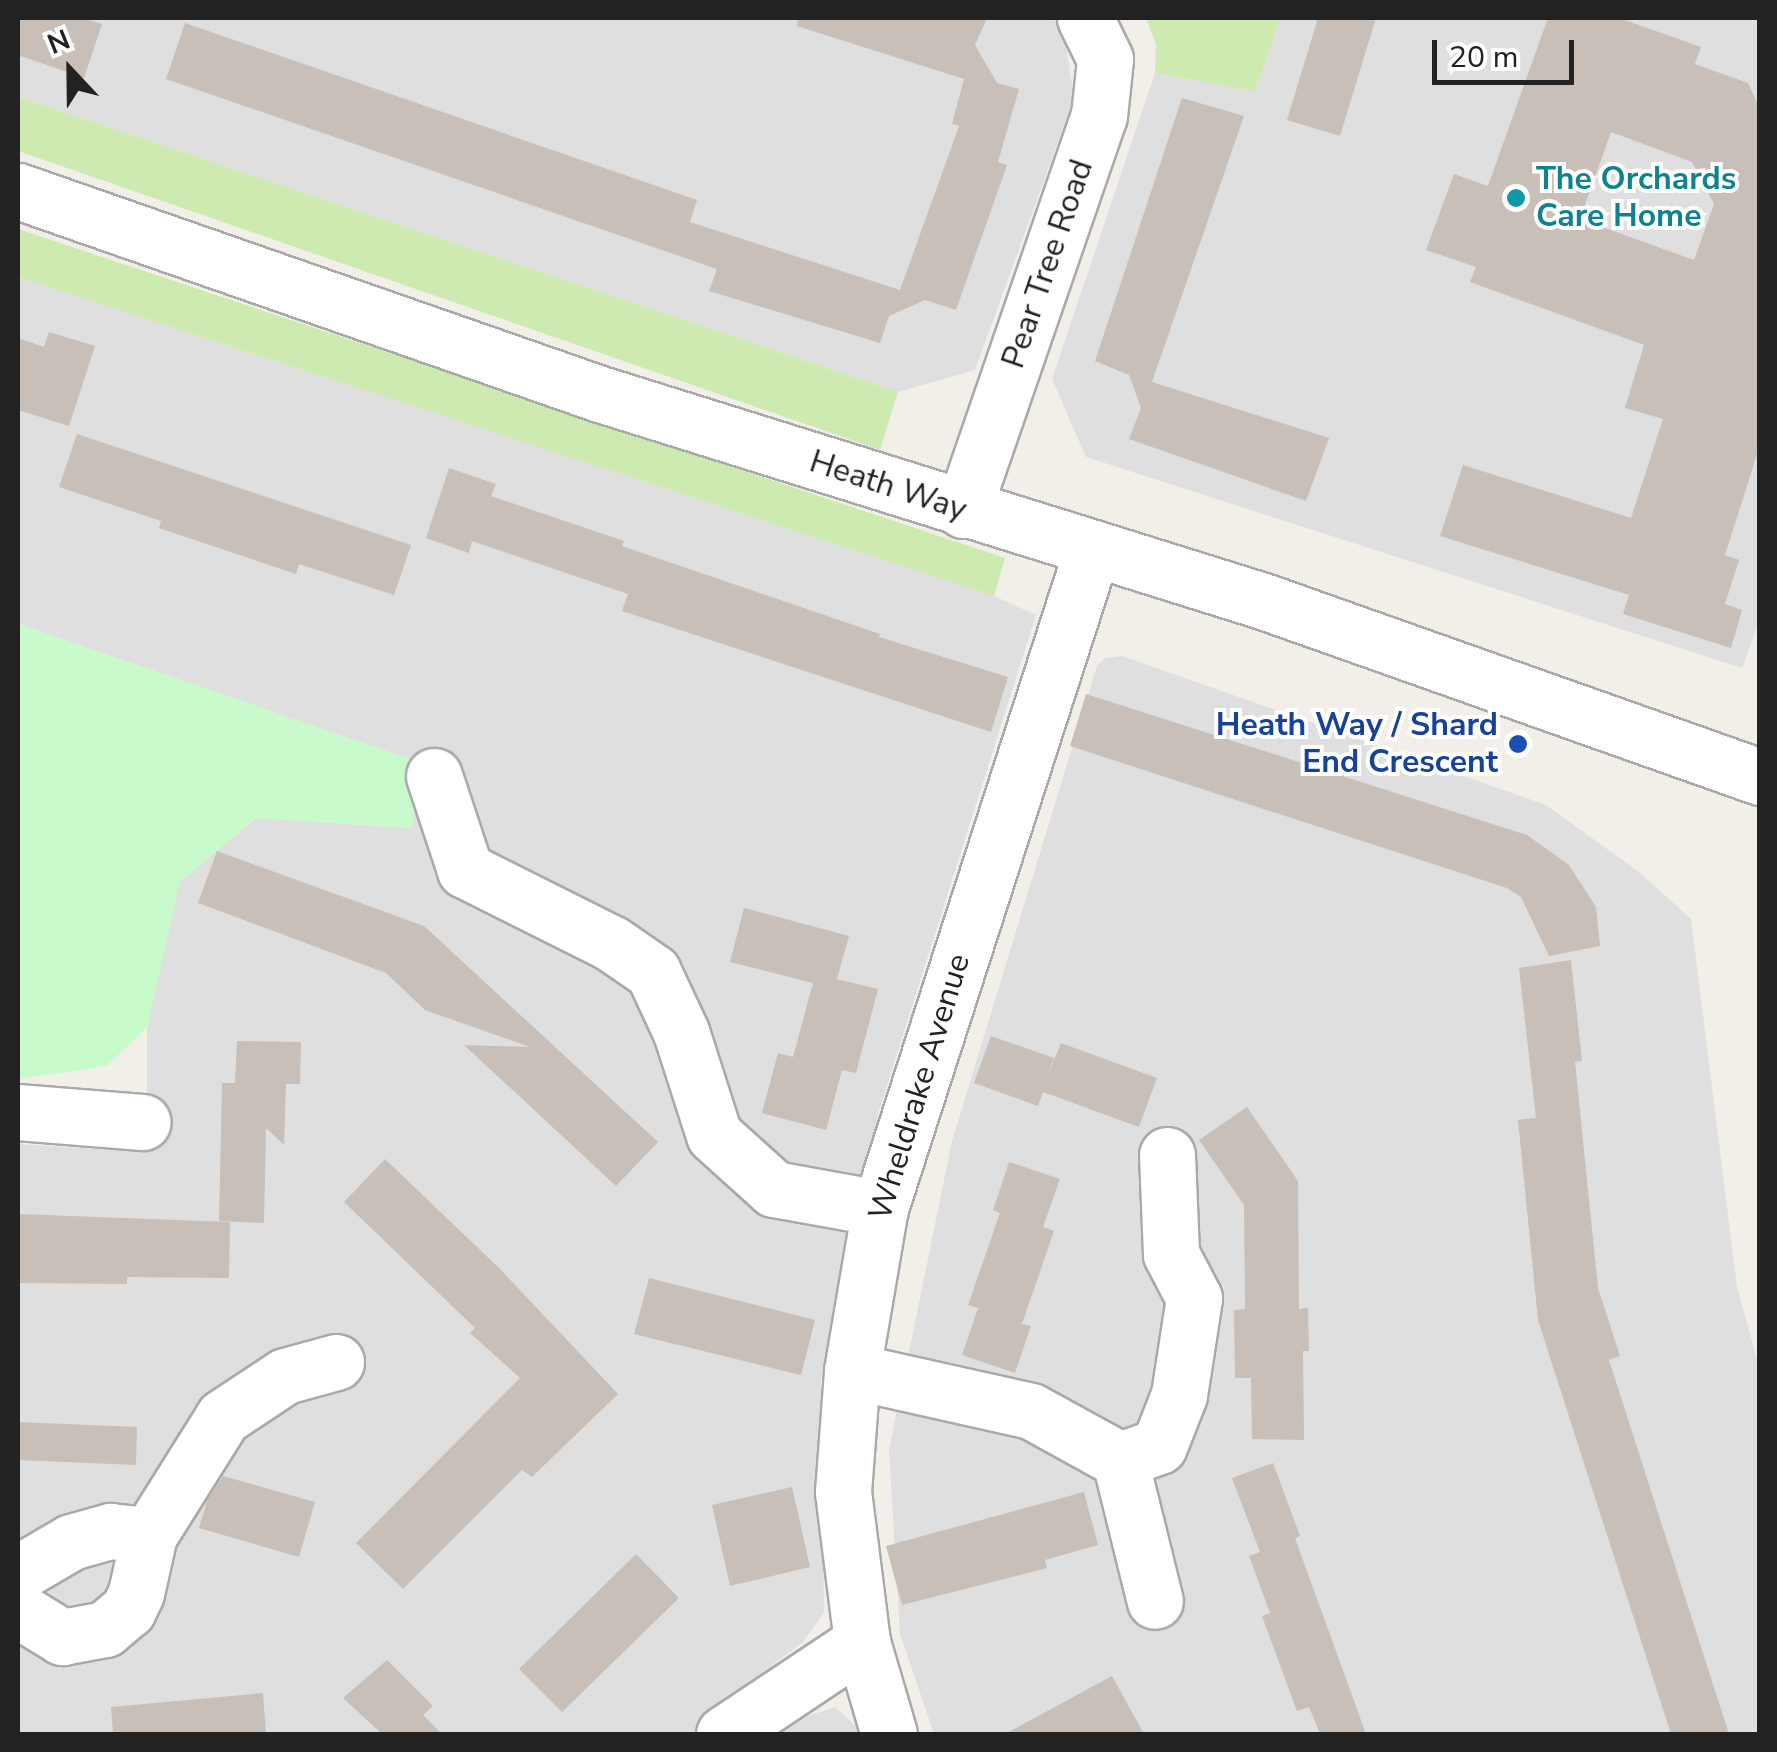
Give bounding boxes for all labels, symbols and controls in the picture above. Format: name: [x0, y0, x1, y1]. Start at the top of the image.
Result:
north arrow: [20, 20, 120, 120]
scale bar: [1437, 20, 1580, 82]
text: N: [42, 21, 76, 64]
text: 20 m: [1449, 37, 1518, 78]
street label: Pear Tree Road: [994, 155, 1102, 373]
place label: The Orchards Care Home: [1536, 161, 1736, 236]
marker: The Orchards Care Home: [1505, 187, 1527, 209]
street label: Heath Way: [805, 443, 971, 529]
place label: Heath Way / Shard End Crescent: [1216, 707, 1498, 782]
marker: Heath Way / Shard End Crescent: [1507, 733, 1529, 755]
street label: Wheldrake Avenue: [861, 949, 979, 1225]

